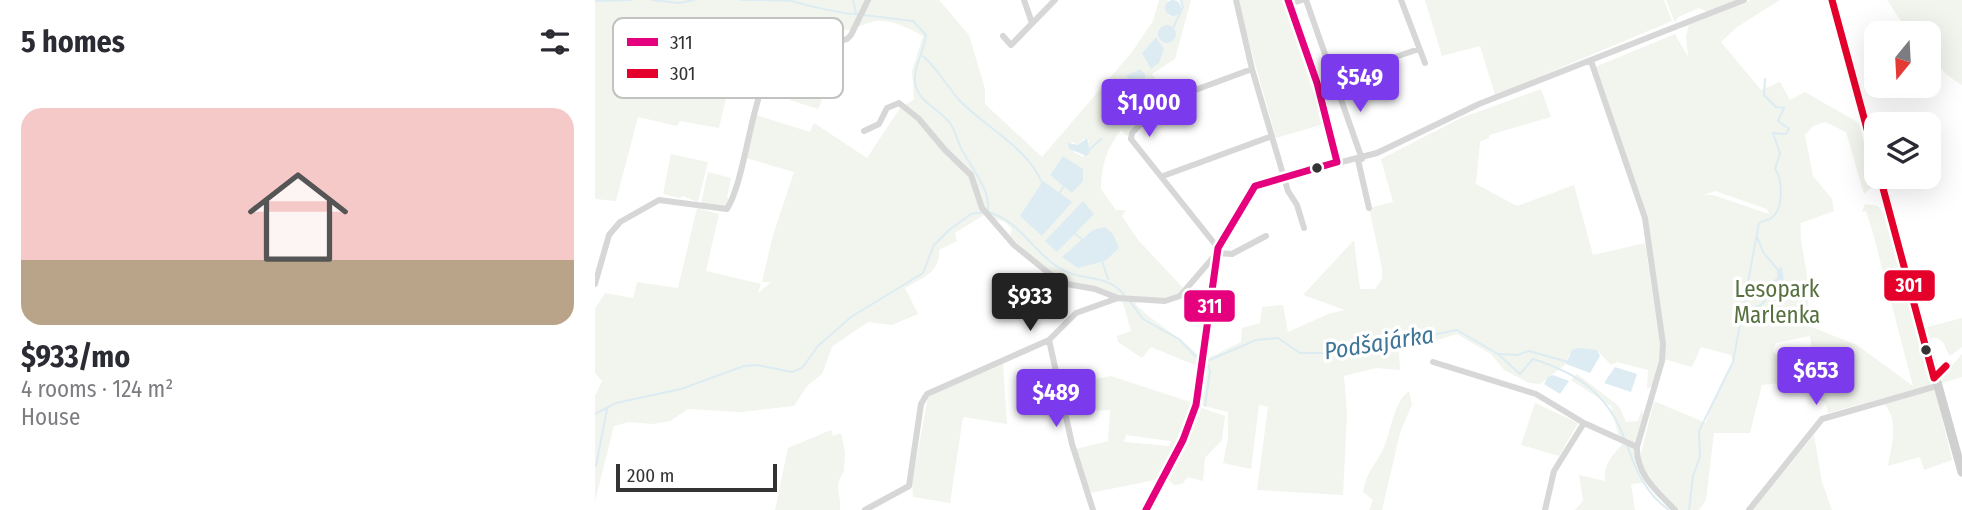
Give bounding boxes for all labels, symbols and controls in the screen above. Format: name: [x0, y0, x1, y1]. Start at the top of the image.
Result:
legend: [613, 18, 843, 98]
north arrow: [1864, 21, 1941, 98]
map controls: [1864, 21, 1941, 189]
icon: filters: [536, 23, 574, 61]
text: 5 homes: [21, 24, 125, 60]
text: 311: [670, 31, 693, 54]
pin: $549: [1319, 54, 1401, 114]
text: 301: [670, 62, 695, 85]
text: $549: [1337, 63, 1383, 91]
pin: $1,000: [1092, 80, 1206, 139]
text: $1,000: [1118, 88, 1180, 116]
button: layers: [1864, 112, 1941, 189]
icon: home: [235, 154, 361, 280]
unlabelled marker: [1310, 161, 1324, 175]
line badge: 301: [1883, 269, 1936, 302]
pin: $933: [989, 274, 1071, 333]
text: 301: [1895, 274, 1922, 297]
park label: Lesopark Marlenka: [1734, 275, 1820, 329]
text: $933: [1008, 282, 1052, 310]
line badge: 311: [1183, 289, 1236, 323]
text: 311: [1197, 295, 1222, 318]
water label: Podšajárka: [1322, 321, 1436, 365]
text: $933/mo: [21, 339, 130, 375]
unlabelled marker: [1919, 343, 1933, 357]
pin: $653: [1775, 348, 1857, 407]
text: $653: [1793, 356, 1839, 384]
pin: $489: [1015, 370, 1097, 429]
text: 4 rooms · 124 m²: [21, 375, 173, 403]
text: $489: [1032, 378, 1080, 406]
text: House: [21, 403, 80, 431]
scale bar: [616, 461, 777, 493]
text: 200 m: [627, 464, 674, 487]

